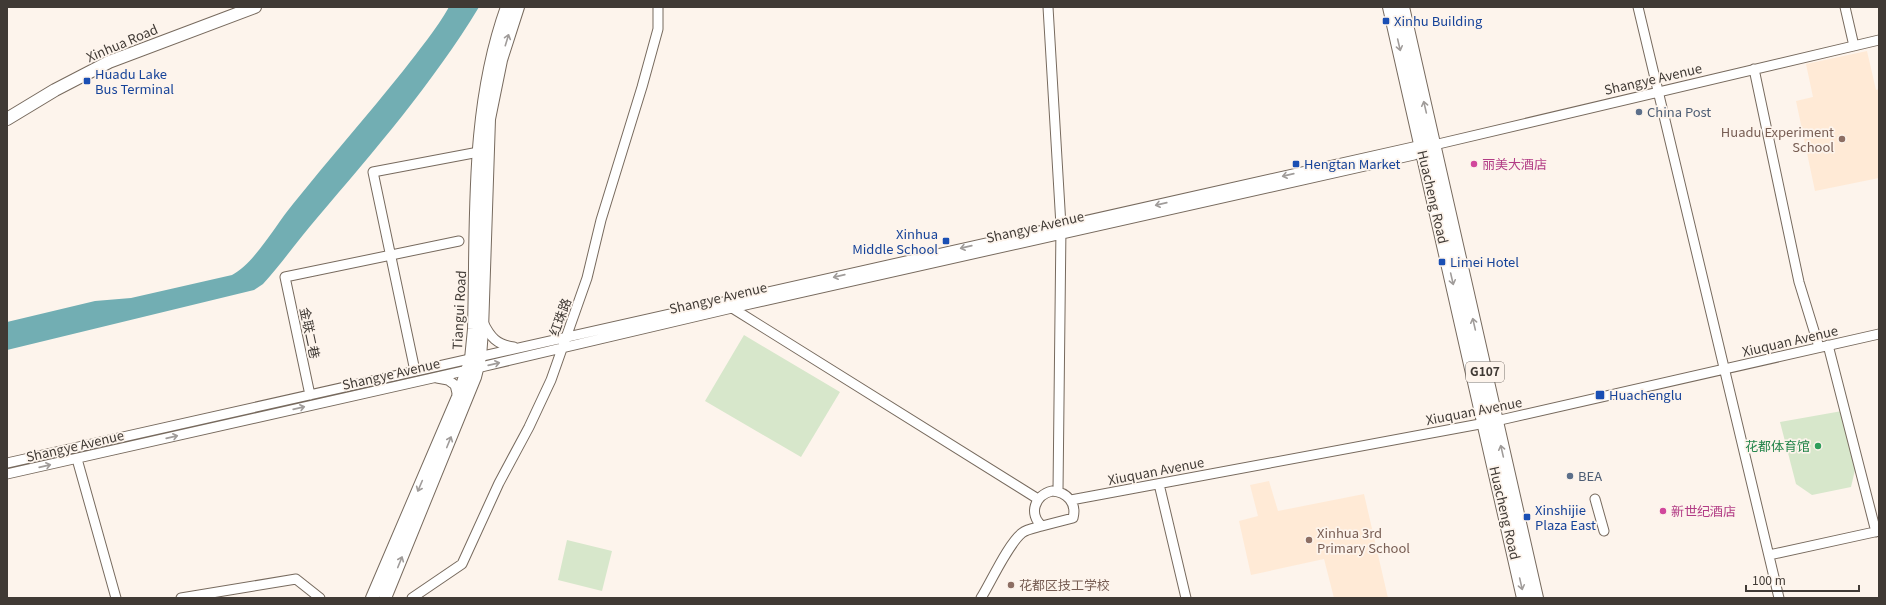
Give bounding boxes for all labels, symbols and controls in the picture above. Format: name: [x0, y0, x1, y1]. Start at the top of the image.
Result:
place label: Xinhu Building: [1394, 11, 1483, 30]
marker: Xinhu Building: [1381, 16, 1391, 26]
street label: Xinhua Road: [83, 19, 161, 66]
one-way arrow: [504, 33, 511, 46]
one-way arrow: [1395, 38, 1403, 51]
street label: Shangye Avenue: [1602, 58, 1704, 99]
place label: Huadu Lake Bus Terminal: [95, 64, 174, 98]
marker: Huadu Lake Bus Terminal: [82, 76, 92, 86]
one-way arrow: [1421, 101, 1429, 114]
place label: China Post: [1647, 102, 1711, 121]
marker: China Post: [1634, 107, 1644, 117]
place label: Huadu Experiment School: [1721, 122, 1834, 156]
marker: Huadu Experiment School: [1837, 134, 1847, 144]
street label: Huacheng Road: [1413, 148, 1454, 246]
place label: Hengtan Market: [1304, 154, 1400, 173]
place label: 丽美大酒店: [1482, 154, 1547, 173]
marker: Hengtan Market: [1291, 159, 1301, 169]
marker: 丽美大酒店: [1469, 159, 1479, 169]
one-way arrow: [1282, 172, 1295, 180]
one-way arrow: [1155, 200, 1168, 208]
street label: Shangye Avenue: [984, 206, 1086, 247]
place label: Xinhua Middle School: [852, 224, 938, 258]
marker: Xinhua Middle School: [941, 236, 951, 246]
one-way arrow: [960, 244, 973, 252]
place label: Limei Hotel: [1450, 252, 1519, 271]
marker: Limei Hotel: [1437, 257, 1447, 267]
street label: Tiangui Road: [447, 270, 470, 350]
one-way arrow: [833, 272, 846, 280]
one-way arrow: [1448, 272, 1456, 285]
street label: Shangye Avenue: [667, 277, 769, 318]
street label: 红珠路: [544, 295, 575, 338]
street label: 金联二巷: [296, 305, 325, 360]
one-way arrow: [1469, 318, 1477, 331]
street label: Xiuquan Avenue: [1740, 320, 1840, 361]
street label: Shangye Avenue: [340, 353, 442, 394]
one-way arrow: [487, 360, 500, 368]
road number: G107: [1466, 362, 1504, 382]
place label: Huachenglu: [1609, 385, 1682, 404]
marker: Huachenglu: [1594, 389, 1606, 401]
street label: Xiuquan Avenue: [1424, 392, 1524, 429]
one-way arrow: [292, 404, 305, 411]
street label: Shangye Avenue: [24, 425, 126, 466]
one-way arrow: [165, 433, 178, 441]
one-way arrow: [446, 436, 453, 448]
place label: 花都体育馆: [1745, 436, 1810, 455]
marker: 花都体育馆: [1813, 441, 1823, 451]
one-way arrow: [1498, 445, 1506, 458]
street label: Xiuquan Avenue: [1106, 452, 1206, 489]
one-way arrow: [38, 462, 51, 470]
street label: Huacheng Road: [1485, 464, 1526, 562]
place label: BEA: [1578, 466, 1602, 485]
marker: BEA: [1565, 471, 1575, 481]
one-way arrow: [415, 480, 423, 492]
place label: Xinshijie Plaza East: [1535, 500, 1596, 534]
place label: 新世纪酒店: [1671, 501, 1736, 520]
marker: 新世纪酒店: [1658, 506, 1668, 516]
marker: Xinshijie Plaza East: [1522, 512, 1532, 522]
place label: Xinhua 3rd Primary School: [1317, 523, 1410, 557]
marker: Xinhua 3rd Primary School: [1304, 535, 1314, 545]
one-way arrow: [396, 556, 404, 568]
scale bar: [1746, 567, 1859, 593]
text: 100 m: [1752, 571, 1786, 588]
place label: 花都区技工学校: [1019, 575, 1110, 594]
one-way arrow: [1518, 577, 1526, 590]
marker: 花都区技工学校: [1006, 580, 1016, 590]

